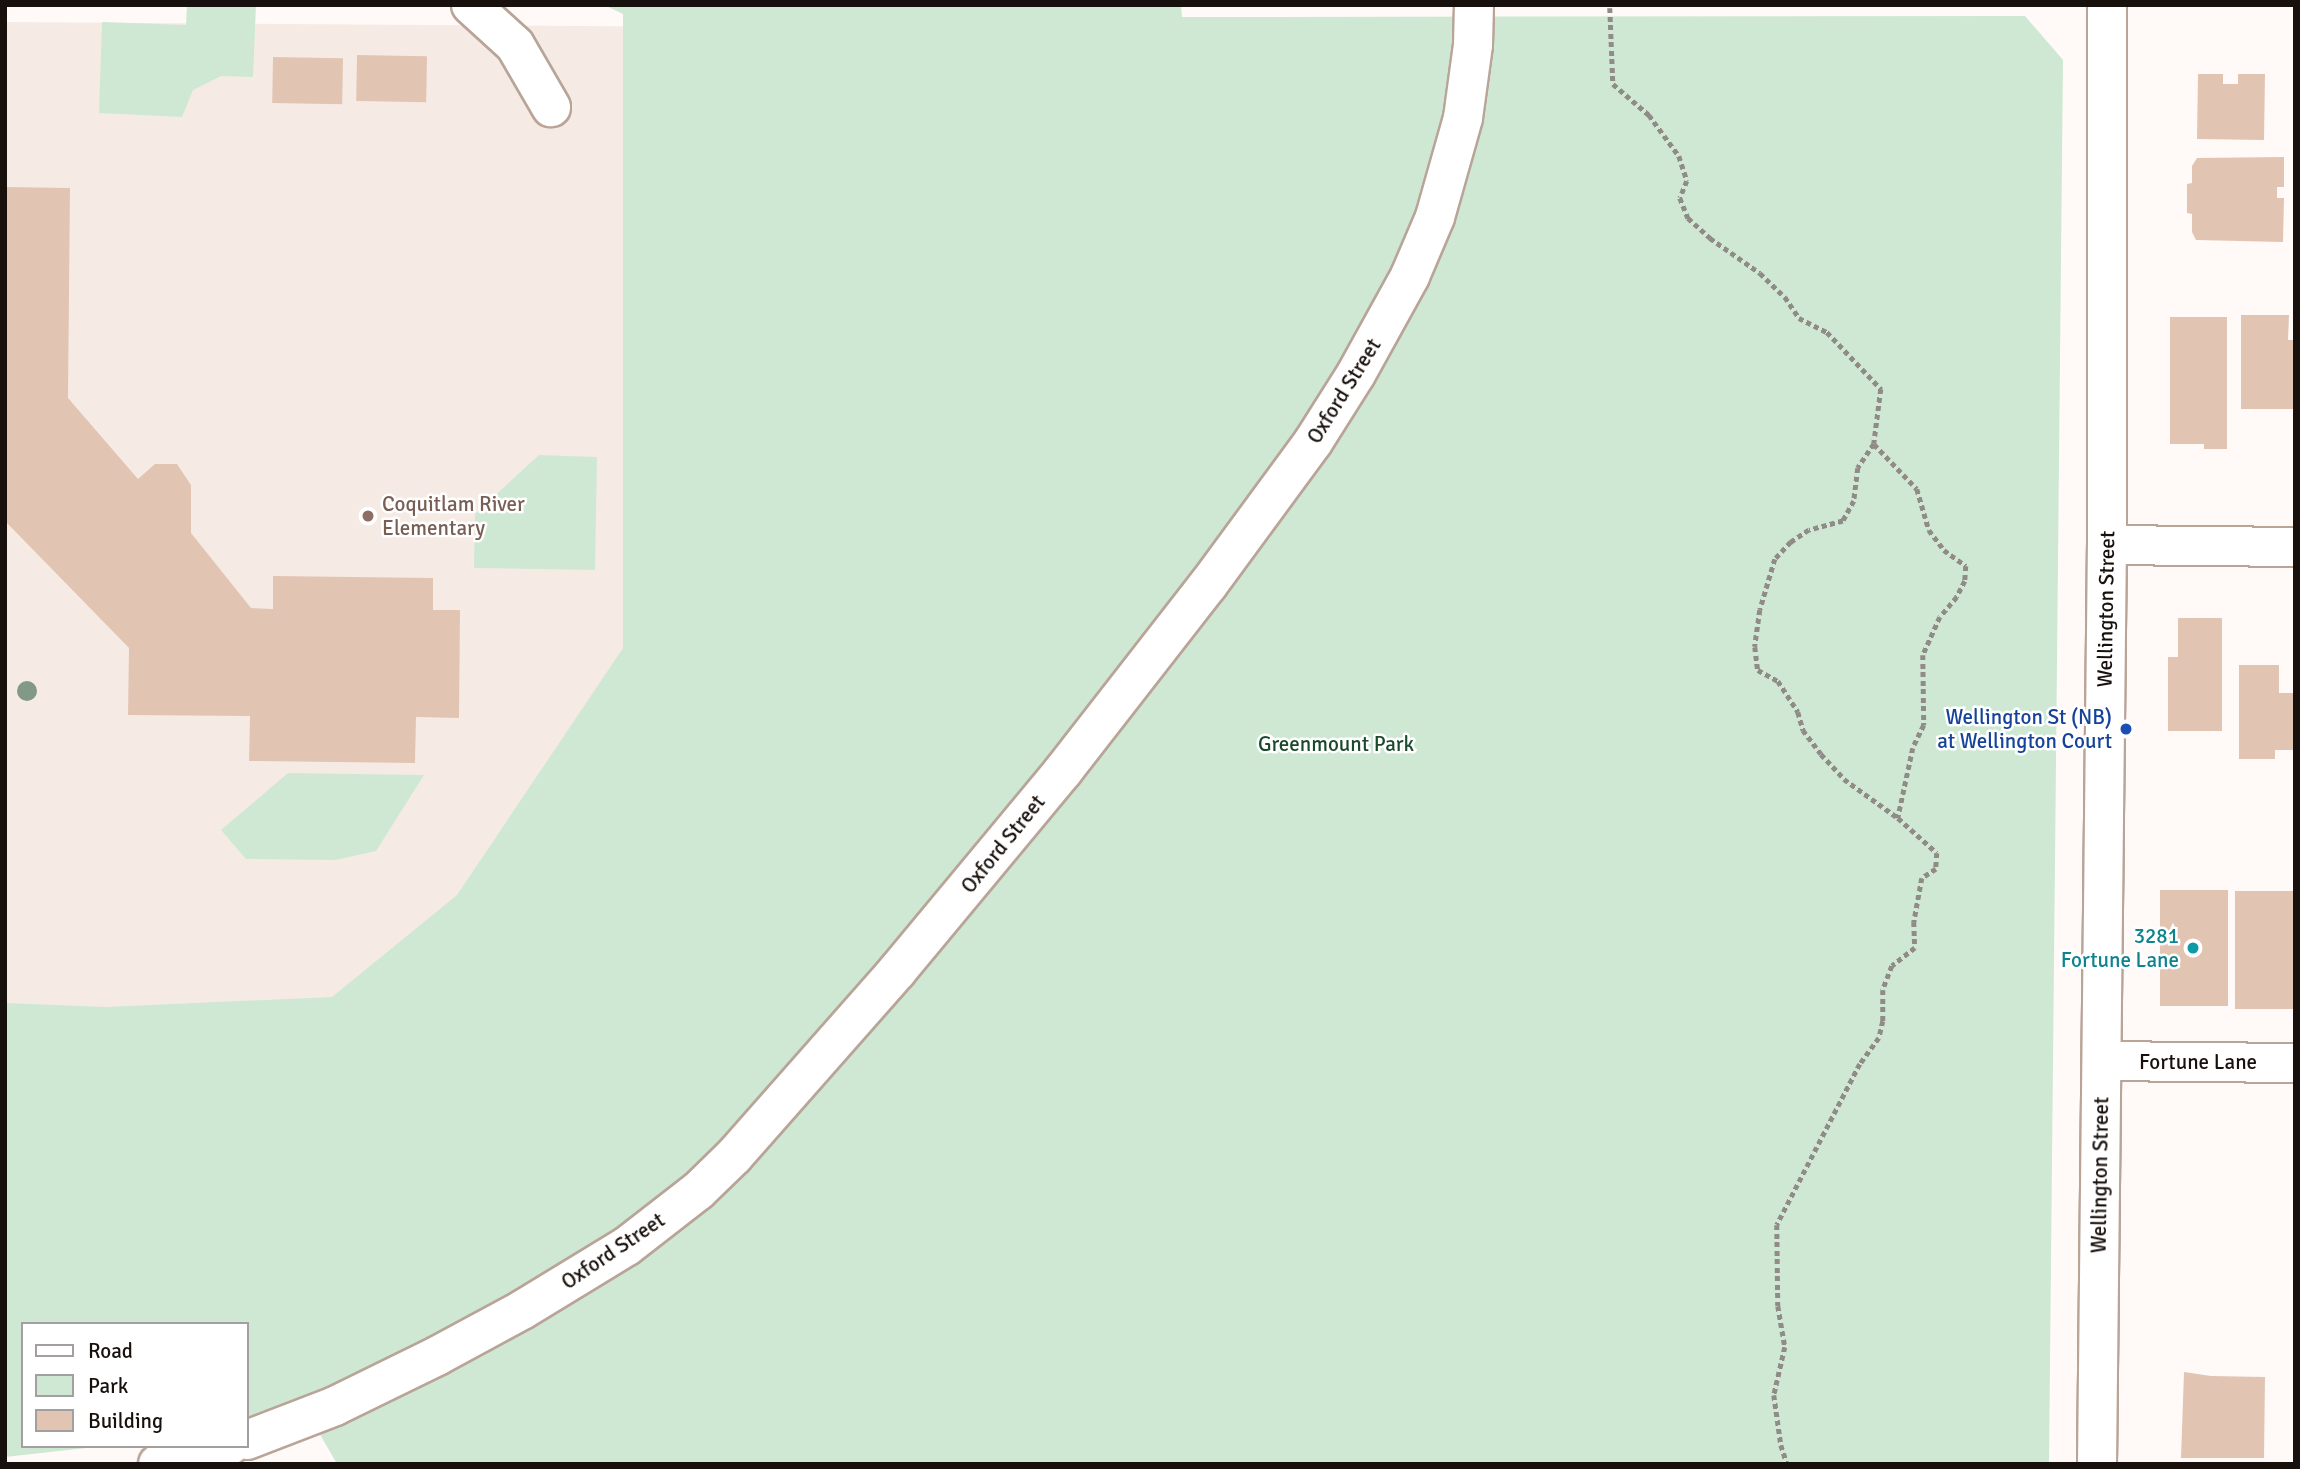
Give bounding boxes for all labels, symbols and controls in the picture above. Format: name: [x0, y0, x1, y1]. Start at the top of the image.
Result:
street label: Oxford Street: [1302, 334, 1386, 448]
place label: Coquitlam River Elementary: [382, 491, 525, 541]
marker: Coquitlam River Elementary: [360, 508, 376, 524]
street label: Wellington Street: [2092, 530, 2120, 688]
place label: Wellington St (NB) at Wellington Court: [1937, 704, 2112, 754]
marker: Wellington St (NB) at Wellington Court: [2118, 721, 2134, 737]
park label: Greenmount Park: [1258, 731, 1414, 757]
street label: Oxford Street: [956, 790, 1050, 898]
place label: 3281 Fortune Lane: [2061, 923, 2179, 973]
marker: 3281 Fortune Lane: [2185, 940, 2201, 956]
street label: Fortune Lane: [2139, 1049, 2257, 1075]
street label: Wellington Street: [2086, 1096, 2114, 1254]
street label: Oxford Street: [557, 1207, 669, 1295]
legend: [21, 1322, 248, 1448]
text: Road: [88, 1338, 133, 1364]
text: Park: [88, 1373, 128, 1399]
text: Building: [88, 1408, 163, 1434]

